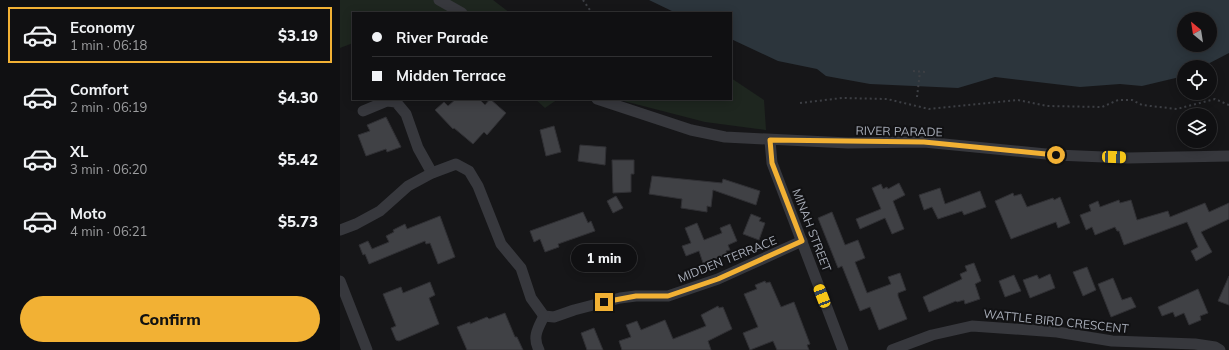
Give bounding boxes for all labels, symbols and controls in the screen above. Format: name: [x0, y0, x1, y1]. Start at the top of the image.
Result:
north arrow: [1177, 12, 1217, 52]
map controls: [1177, 12, 1217, 148]
icon: car: [22, 17, 58, 53]
text: Economy: [70, 18, 135, 37]
text: $3.19: [278, 26, 318, 45]
text: River Parade: [396, 28, 488, 47]
text: 1 min · 06:18: [70, 37, 147, 53]
button: locate: [1177, 60, 1217, 100]
text: Midden Terrace: [396, 66, 506, 85]
icon: car: [22, 79, 58, 115]
text: Comfort: [70, 80, 128, 99]
text: $4.30: [278, 88, 318, 107]
text: 2 min · 06:19: [70, 99, 147, 115]
button: layers: [1177, 108, 1217, 148]
street label: RIVER PARADE: [855, 123, 943, 139]
icon: car: [22, 141, 58, 177]
text: XL: [70, 142, 88, 161]
route start: [1047, 146, 1065, 164]
text: $5.42: [278, 150, 318, 169]
car: [1102, 151, 1126, 163]
text: 3 min · 06:20: [70, 161, 147, 177]
street label: MINAH STREET: [789, 186, 835, 274]
icon: car: [22, 203, 58, 239]
text: Moto: [70, 204, 106, 223]
text: $5.73: [278, 212, 318, 231]
text: 4 min · 06:21: [70, 223, 147, 239]
street label: MIDDEN TERRACE: [675, 232, 779, 286]
callout: 1 min: [571, 244, 637, 272]
text: 1 min: [587, 250, 621, 266]
car: [812, 283, 832, 309]
route end: [595, 293, 613, 311]
button: Confirm: [20, 296, 320, 342]
street label: WATTLE BIRD CRESCENT: [983, 306, 1130, 336]

